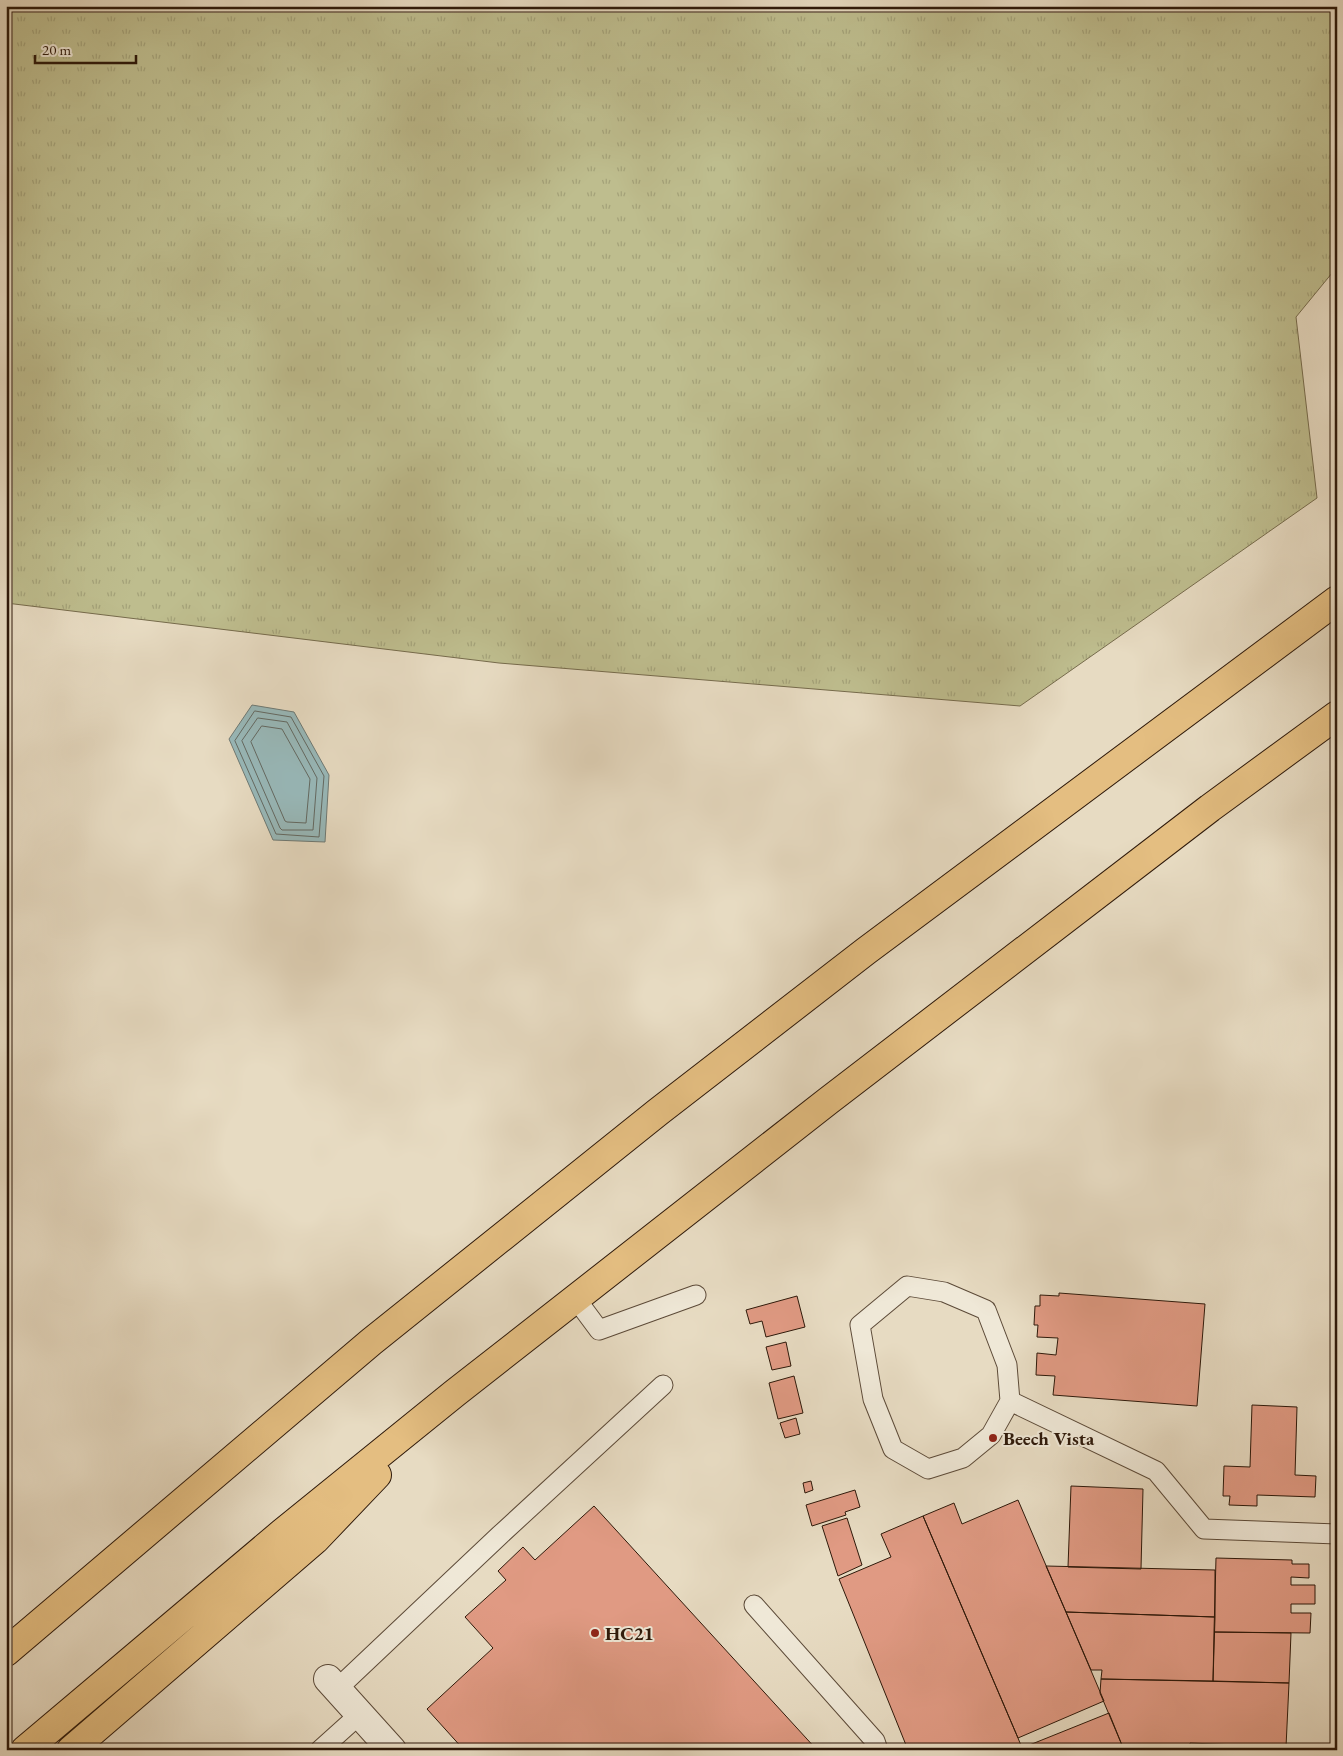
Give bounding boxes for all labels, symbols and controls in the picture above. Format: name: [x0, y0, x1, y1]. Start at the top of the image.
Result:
scale bar: [35, 32, 136, 64]
text: 20 m: [42, 40, 71, 59]
place label: Beech Vista: [1003, 1426, 1095, 1451]
marker: Beech Vista: [987, 1432, 999, 1444]
place label: HC21: [605, 1621, 654, 1646]
marker: HC21: [589, 1627, 601, 1639]

